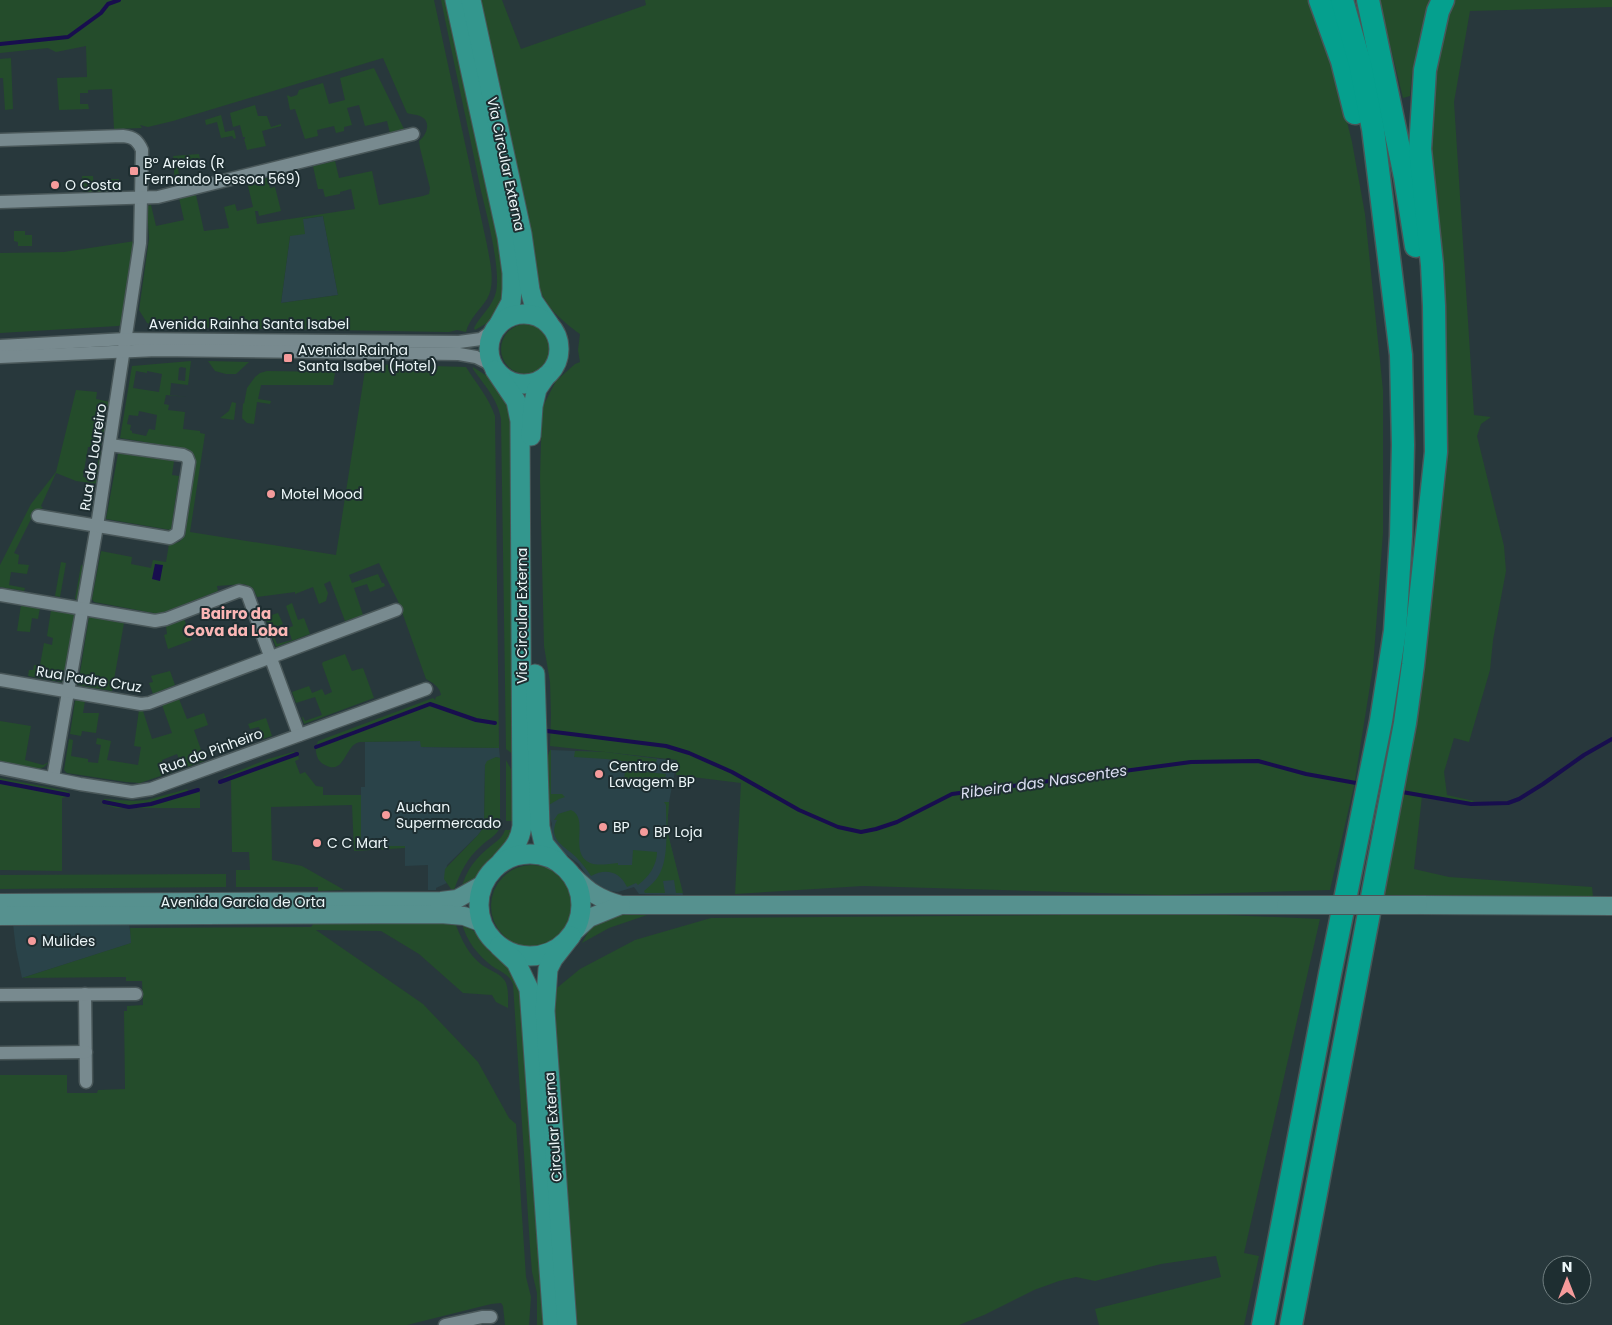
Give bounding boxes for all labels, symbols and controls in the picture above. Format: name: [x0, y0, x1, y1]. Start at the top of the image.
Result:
street label: Via Circular Externa: [482, 95, 530, 233]
place label: Bº Areias (R Fernando Pessoa 569): [144, 153, 301, 189]
marker: Bº Areias (R Fernando Pessoa 569): [128, 165, 140, 177]
place label: O Costa: [65, 175, 121, 195]
marker: O Costa: [49, 179, 61, 191]
street label: Avenida Rainha Santa Isabel: [149, 314, 349, 334]
place label: Avenida Rainha Santa Isabel (Hotel): [298, 340, 437, 376]
marker: Avenida Rainha Santa Isabel (Hotel): [282, 352, 294, 364]
street label: Rua do Loureiro: [75, 402, 111, 512]
place label: Motel Mood: [281, 484, 362, 504]
marker: Motel Mood: [265, 488, 277, 500]
street label: Via Circular Externa: [512, 548, 532, 684]
district label: Bairro da Cova da Loba: [184, 603, 288, 641]
street label: Rua Padre Cruz: [35, 661, 143, 697]
street label: Rua do Pinheiro: [157, 723, 265, 779]
place label: Centro de Lavagem BP: [609, 756, 695, 792]
water label: Ribeira das Nascentes: [959, 759, 1129, 804]
marker: Centro de Lavagem BP: [593, 768, 605, 780]
place label: Auchan Supermercado: [396, 797, 501, 833]
marker: Auchan Supermercado: [380, 809, 392, 821]
place label: BP: [613, 817, 630, 837]
marker: BP: [597, 821, 609, 833]
place label: BP Loja: [654, 822, 702, 842]
marker: BP Loja: [638, 826, 650, 838]
place label: C C Mart: [327, 833, 388, 853]
marker: C C Mart: [311, 837, 323, 849]
street label: Avenida Garcia de Orta: [161, 892, 325, 912]
place label: Mulides: [42, 931, 95, 951]
marker: Mulides: [26, 935, 38, 947]
street label: Circular Externa: [539, 1071, 567, 1183]
north arrow: [1542, 1255, 1592, 1305]
text: N: [1562, 1257, 1572, 1277]

